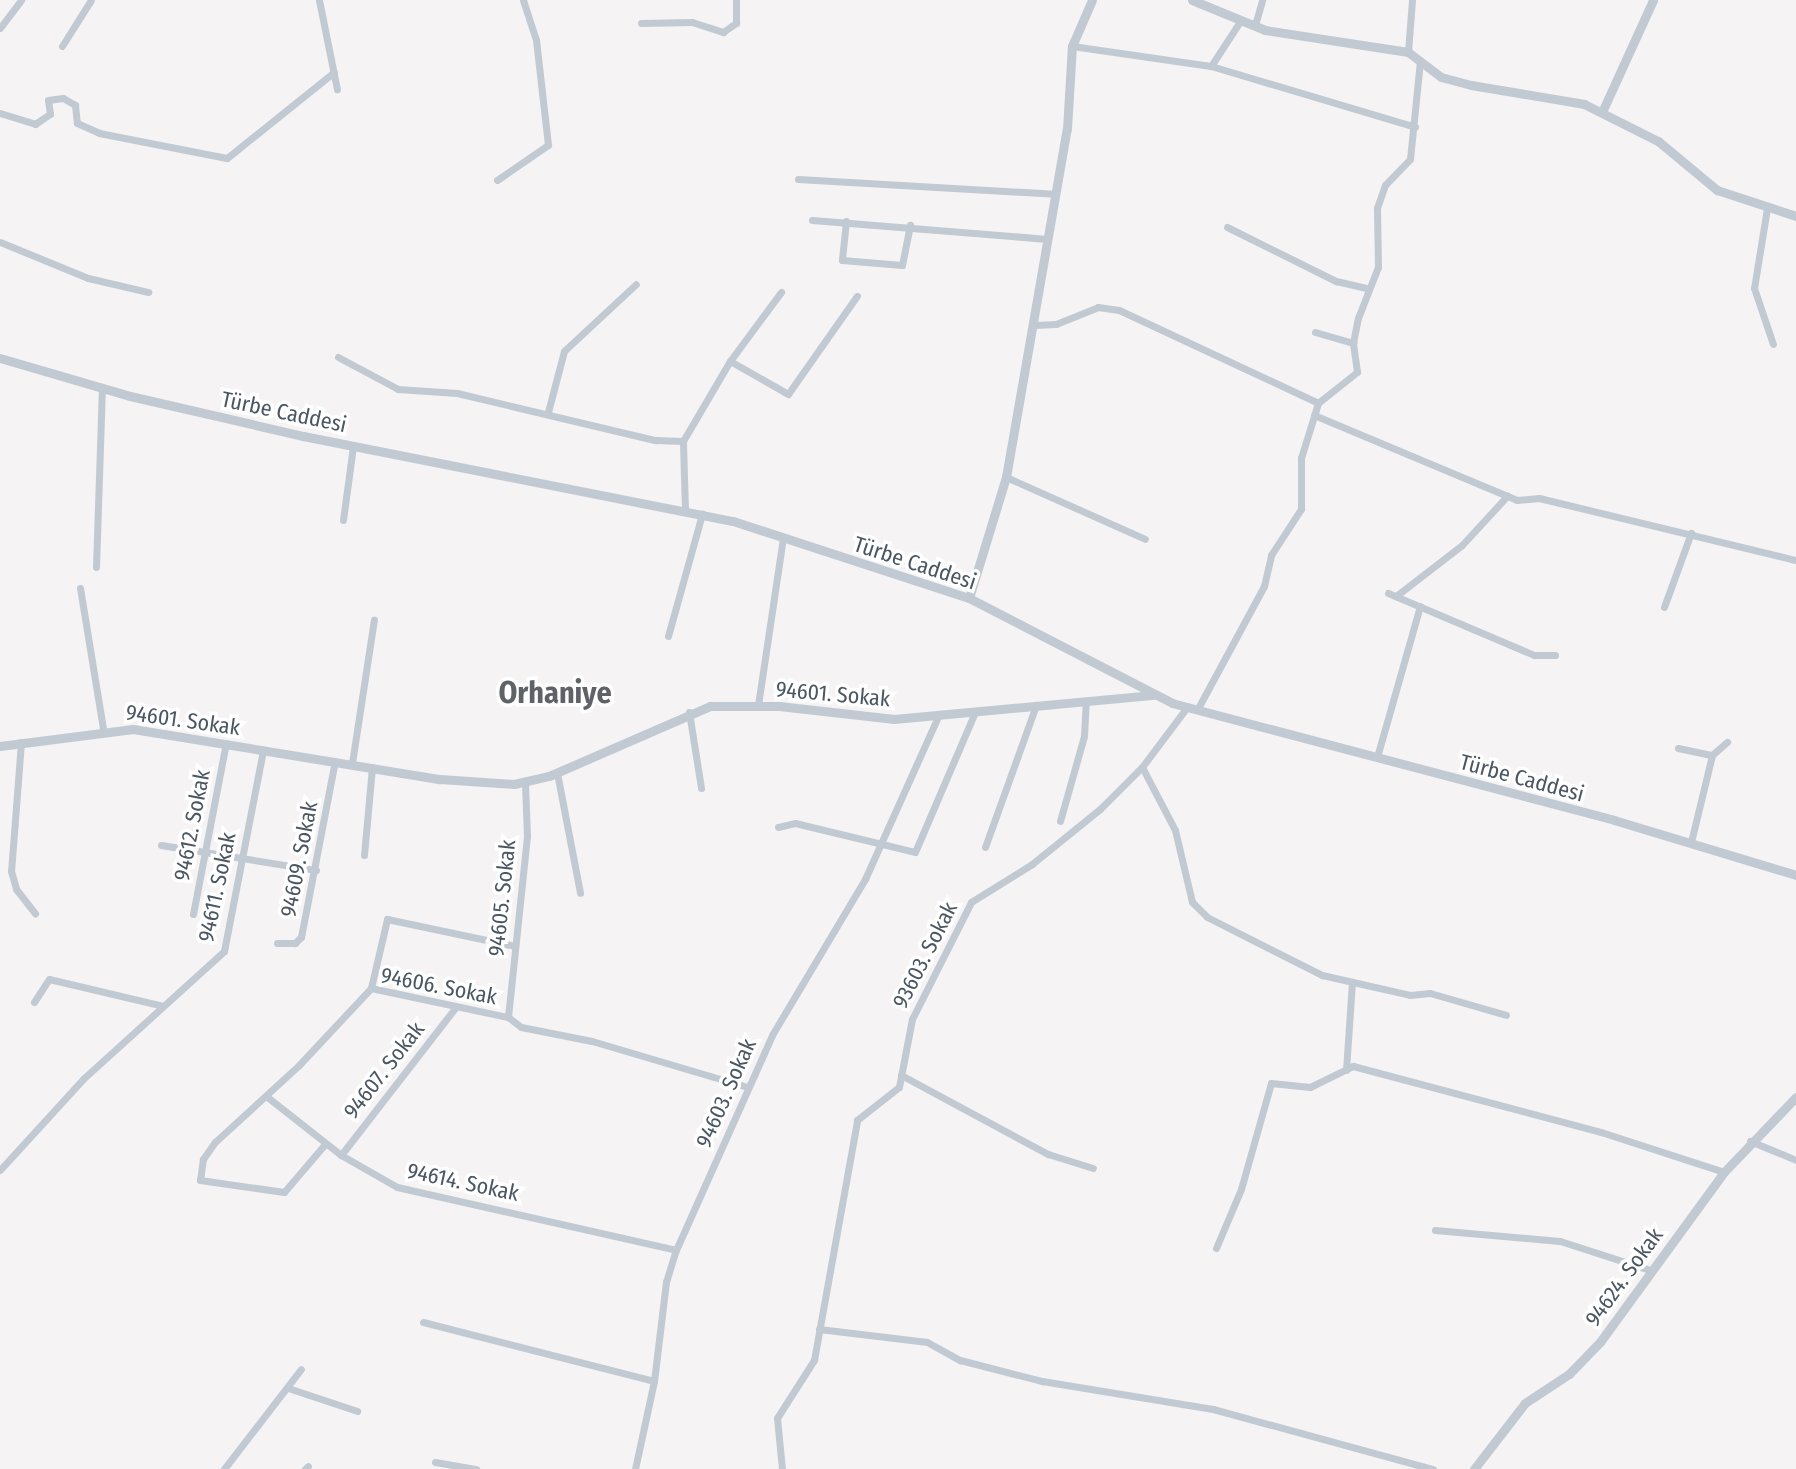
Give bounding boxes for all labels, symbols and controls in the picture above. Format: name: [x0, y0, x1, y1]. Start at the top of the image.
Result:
street label: Türbe Caddesi: [219, 386, 349, 438]
street label: Türbe Caddesi: [850, 531, 980, 595]
district label: Orhaniye: [498, 675, 612, 711]
street label: 94601. Sokak: [775, 676, 891, 712]
street label: 94601. Sokak: [124, 699, 242, 741]
street label: Türbe Caddesi: [1457, 749, 1587, 807]
street label: 94612. Sokak: [168, 767, 216, 883]
street label: 94609. Sokak: [275, 799, 323, 919]
street label: 94611. Sokak: [193, 830, 241, 944]
street label: 94605. Sokak: [483, 838, 521, 958]
street label: 93603. Sokak: [887, 898, 963, 1012]
street label: 94606. Sokak: [379, 962, 499, 1010]
street label: 94607. Sokak: [338, 1016, 430, 1124]
street label: 94603. Sokak: [690, 1034, 762, 1152]
street label: 94614. Sokak: [405, 1157, 521, 1207]
street label: 94624. Sokak: [1580, 1223, 1668, 1331]

